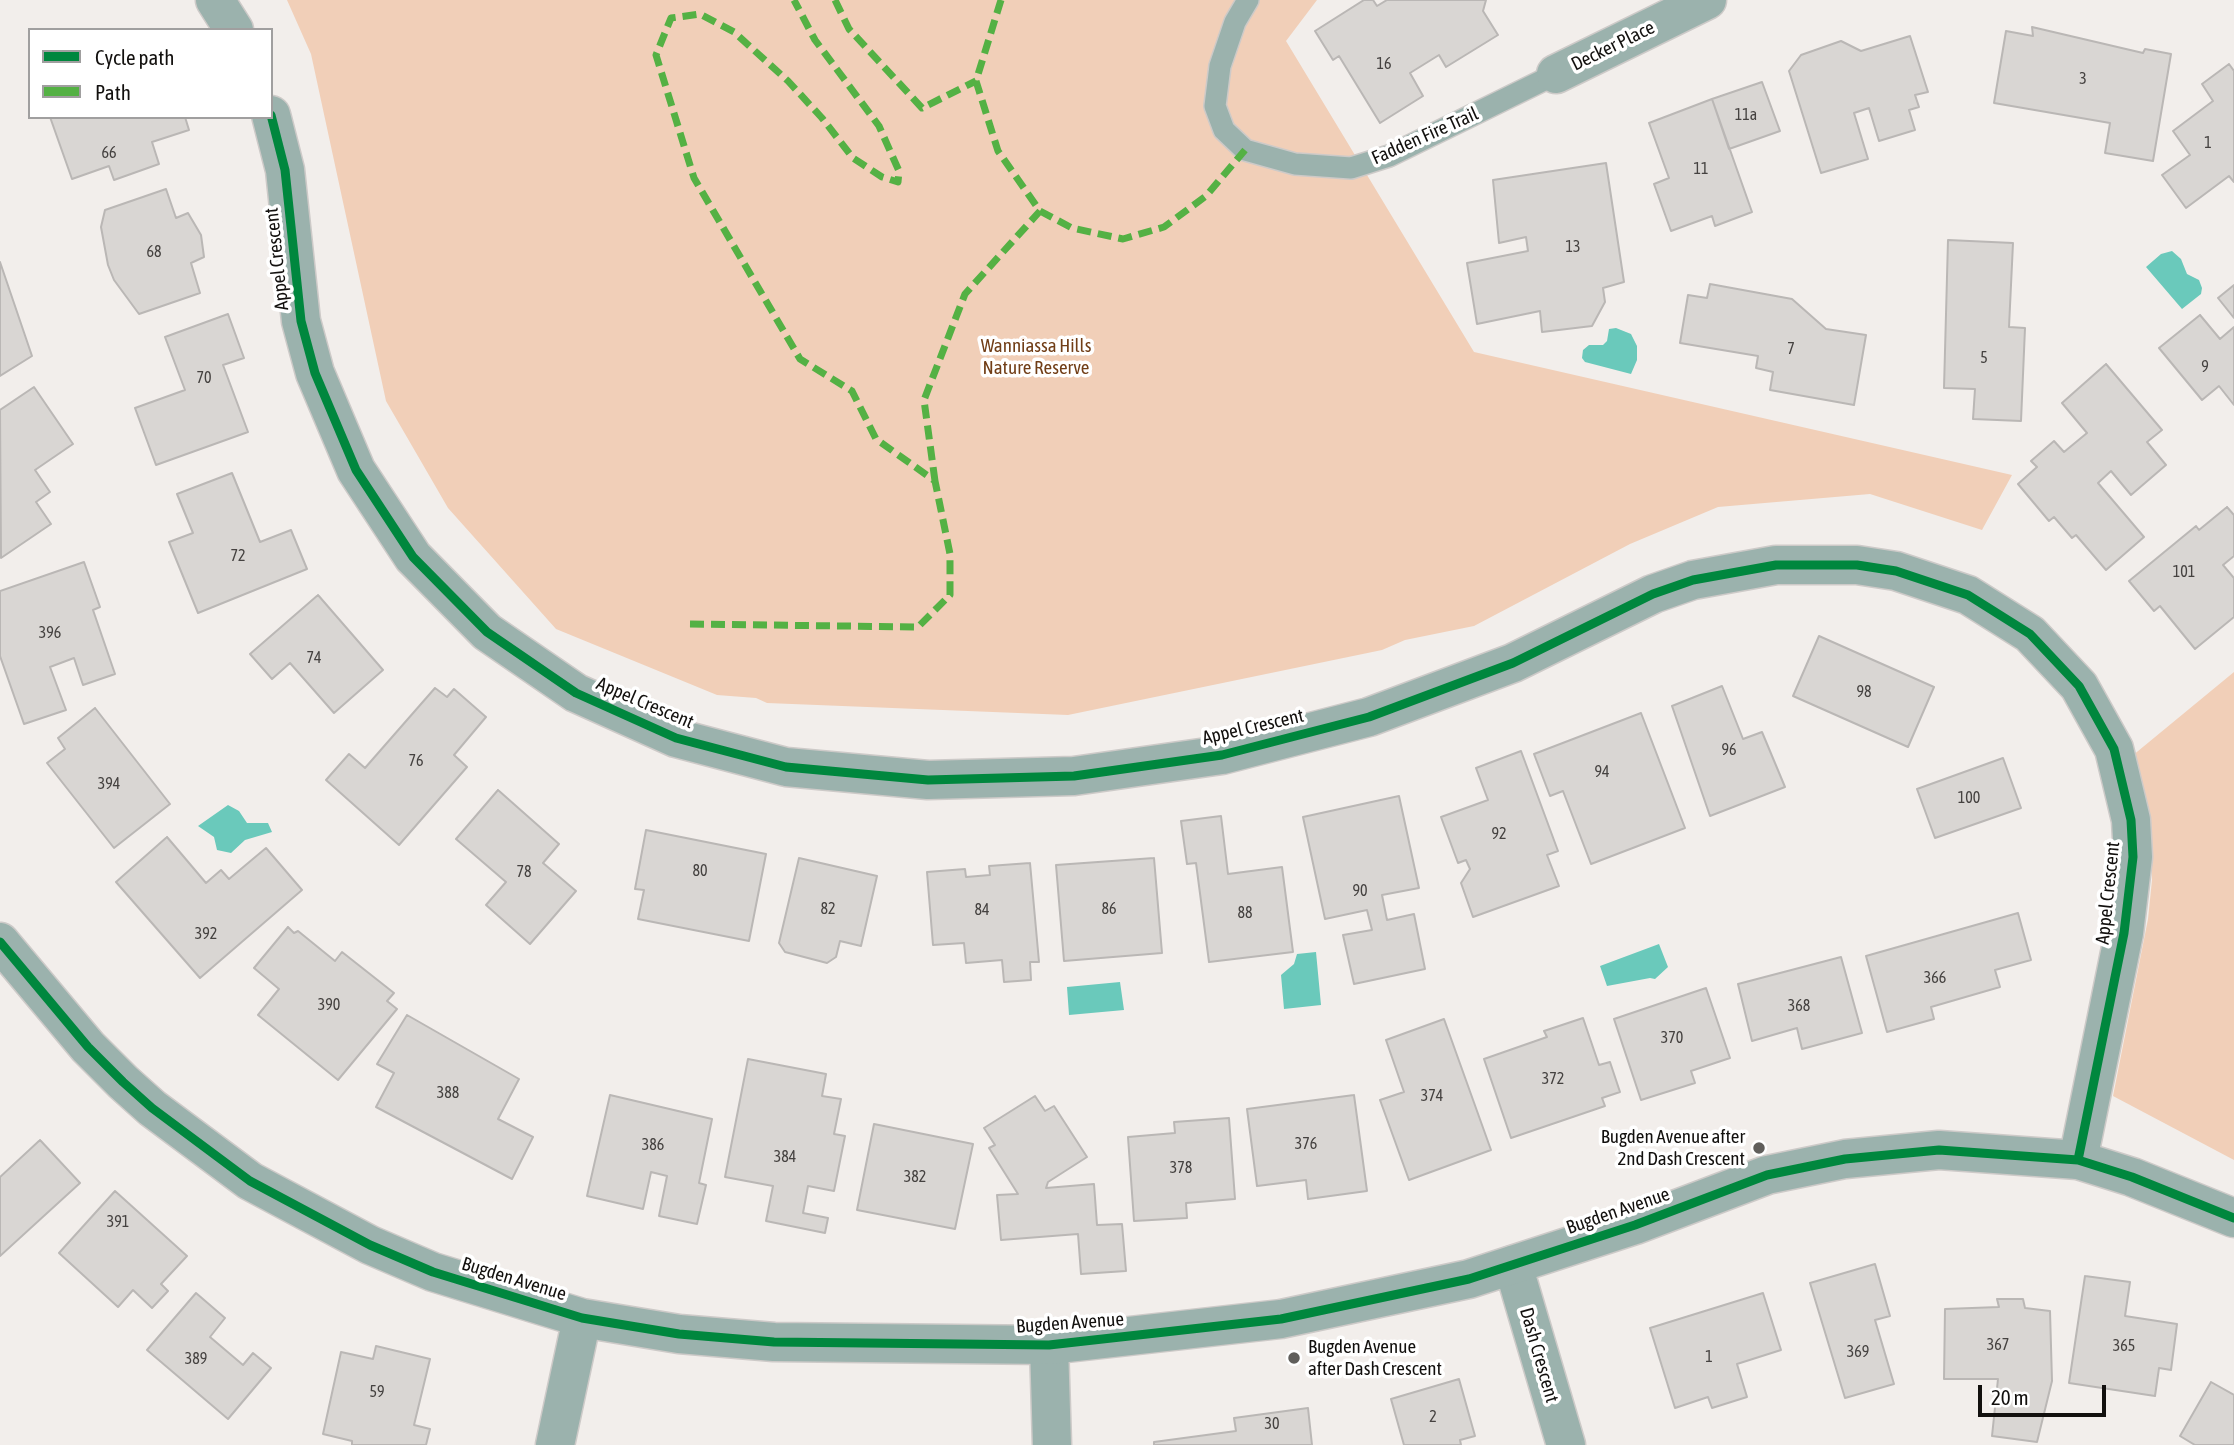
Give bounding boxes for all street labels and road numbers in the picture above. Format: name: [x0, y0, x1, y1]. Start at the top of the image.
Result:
street label: Decker Place: [1568, 16, 1658, 76]
street label: Fadden Fire Trail: [1368, 102, 1482, 170]
street label: Appel Crescent: [260, 206, 294, 312]
street label: Appel Crescent: [593, 672, 697, 734]
street label: Appel Crescent: [1200, 704, 1306, 750]
street label: Appel Crescent: [2091, 840, 2125, 946]
street label: Bugden Avenue: [1563, 1183, 1673, 1239]
street label: Bugden Avenue: [459, 1252, 569, 1306]
street label: Dash Crescent: [1515, 1305, 1563, 1405]
street label: Bugden Avenue: [1015, 1308, 1125, 1338]

